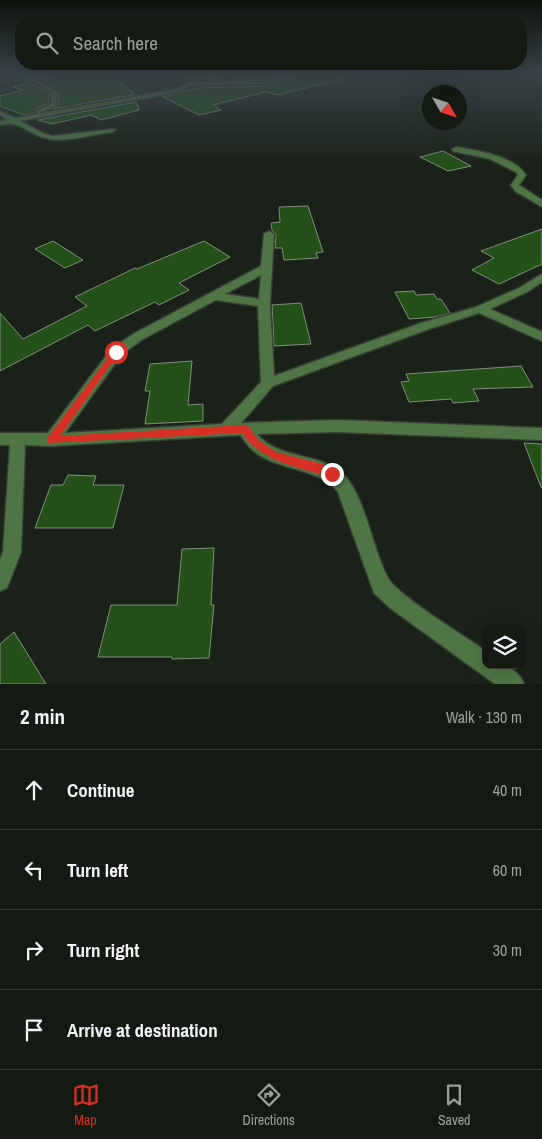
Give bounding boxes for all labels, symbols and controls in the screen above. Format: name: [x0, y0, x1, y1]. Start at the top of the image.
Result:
search box: [15, 15, 527, 70]
icon: search: [33, 29, 61, 57]
text: Search here: [73, 30, 158, 56]
north arrow: [422, 85, 467, 130]
route start: [105, 341, 128, 364]
route end: [321, 463, 344, 486]
map controls: [482, 624, 527, 669]
button: layers: [482, 624, 527, 669]
text: 2 min: [20, 702, 65, 731]
text: Walk · 130 m: [446, 706, 522, 728]
icon: ahead: [20, 776, 48, 804]
text: Continue: [67, 777, 135, 803]
text: 40 m: [493, 779, 522, 801]
icon: left: [20, 856, 48, 884]
text: Turn left: [67, 857, 128, 883]
text: 60 m: [493, 859, 522, 881]
icon: right: [20, 936, 48, 964]
text: Turn right: [67, 937, 139, 963]
text: 30 m: [493, 939, 522, 961]
icon: arrive: [20, 1016, 48, 1044]
text: Arrive at destination: [67, 1017, 218, 1043]
tab: Map: [72, 1081, 100, 1129]
tab: Directions: [243, 1081, 295, 1129]
tab: Saved: [438, 1081, 470, 1129]

